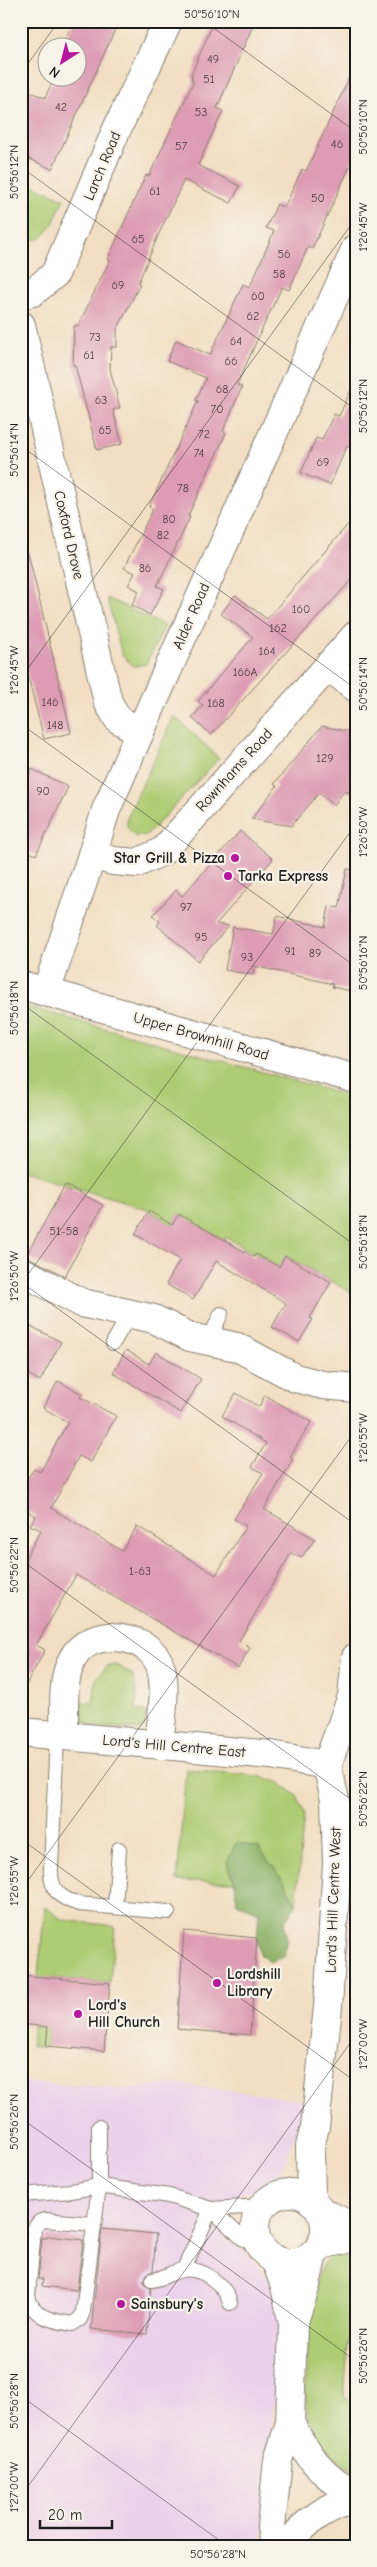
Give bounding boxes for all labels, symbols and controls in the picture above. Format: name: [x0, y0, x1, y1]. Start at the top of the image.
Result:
text: 50°56'10"N: [184, 7, 240, 21]
north arrow: [38, 38, 88, 88]
house number: 49: [207, 52, 219, 66]
text: N: [46, 63, 63, 82]
house number: 51: [203, 72, 215, 86]
text: 50°56'10"N: [356, 99, 370, 155]
house number: 42: [55, 100, 67, 114]
house number: 53: [195, 105, 207, 119]
street label: Larch Road: [79, 129, 125, 203]
house number: 46: [331, 137, 343, 151]
house number: 57: [175, 139, 187, 153]
text: 50°56'12"N: [7, 145, 21, 199]
house number: 61: [149, 184, 161, 198]
house number: 50: [311, 191, 325, 205]
text: 1°26'45"W: [356, 202, 370, 251]
house number: 65: [131, 232, 145, 246]
house number: 56: [277, 247, 291, 261]
house number: 58: [273, 267, 285, 281]
house number: 69: [112, 278, 124, 292]
house number: 60: [251, 289, 265, 303]
house number: 62: [247, 309, 259, 323]
house number: 73: [89, 330, 101, 344]
house number: 64: [230, 334, 242, 348]
house number: 61: [83, 348, 95, 362]
house number: 66: [224, 354, 238, 368]
text: 50°56'12"N: [356, 379, 370, 433]
house number: 68: [216, 382, 228, 396]
house number: 63: [95, 393, 107, 407]
house number: 70: [211, 402, 223, 416]
text: 50°56'14"N: [7, 423, 21, 477]
house number: 65: [98, 423, 112, 437]
house number: 72: [198, 427, 210, 441]
house number: 74: [194, 446, 204, 460]
house number: 69: [317, 455, 329, 469]
house number: 78: [177, 481, 189, 495]
street label: Coxford Drove: [50, 489, 88, 582]
house number: 80: [162, 512, 176, 526]
house number: 82: [157, 528, 169, 542]
house number: 86: [139, 561, 151, 575]
street label: Alder Road: [168, 580, 214, 652]
house number: 160: [292, 602, 310, 616]
house number: 162: [269, 621, 287, 635]
house number: 164: [258, 644, 276, 658]
text: 1°26'45"W: [7, 645, 21, 694]
text: 50°56'14"N: [356, 657, 370, 711]
house number: 166A: [233, 665, 257, 679]
house number: 146: [41, 695, 59, 709]
house number: 168: [207, 696, 225, 710]
house number: 148: [47, 718, 63, 732]
street label: Rownhams Road: [192, 725, 276, 815]
house number: 129: [316, 751, 334, 765]
house number: 90: [36, 784, 50, 798]
text: 1°26'50"W: [356, 806, 370, 857]
place label: Star Grill & Pizza: [114, 849, 225, 867]
marker: Star Grill & Pizza: [229, 852, 241, 864]
place label: Tarka Express: [238, 867, 328, 885]
marker: Tarka Express: [222, 870, 234, 882]
house number: 97: [180, 900, 192, 914]
house number: 95: [195, 930, 207, 944]
text: 50°56'16"N: [356, 936, 370, 990]
house number: 91: [284, 944, 296, 958]
house number: 89: [309, 946, 321, 960]
house number: 93: [241, 950, 253, 964]
text: 50°56'18"N: [7, 981, 21, 1035]
street label: Upper Brownhill Road: [131, 1008, 271, 1064]
text: 50°56'18"N: [356, 1215, 370, 1269]
house number: 51-58: [50, 1224, 78, 1238]
text: 1°26'50"W: [7, 1250, 21, 1301]
text: 1°26'55"W: [356, 1413, 370, 1463]
text: 50°56'22"N: [7, 1537, 21, 1593]
house number: 1-63: [129, 1564, 151, 1578]
street label: Lord's Hill Centre East: [102, 1731, 247, 1761]
text: 50°56'22"N: [356, 1771, 370, 1827]
street label: Lord's Hill Centre West: [321, 1826, 345, 1973]
text: 1°26'55"W: [7, 1856, 21, 1906]
place label: Lordshill Library: [227, 1965, 281, 2000]
marker: Lordshill Library: [211, 1977, 223, 1989]
place label: Lord's Hill Church: [88, 1996, 160, 2031]
marker: Lord's Hill Church: [72, 2008, 84, 2020]
text: 1°27'00"W: [356, 2018, 370, 2069]
text: 50°56'26"N: [7, 2094, 21, 2150]
place label: Sainsbury's: [131, 2295, 203, 2313]
marker: Sainsbury's: [115, 2298, 127, 2310]
text: 50°56'26"N: [356, 2328, 370, 2384]
text: 50°56'28"N: [7, 2373, 21, 2429]
text: 1°27'00"W: [7, 2461, 21, 2512]
scale bar: [40, 2497, 112, 2529]
text: 20 m: [48, 2506, 82, 2524]
text: 50°56'28"N: [190, 2547, 246, 2561]

